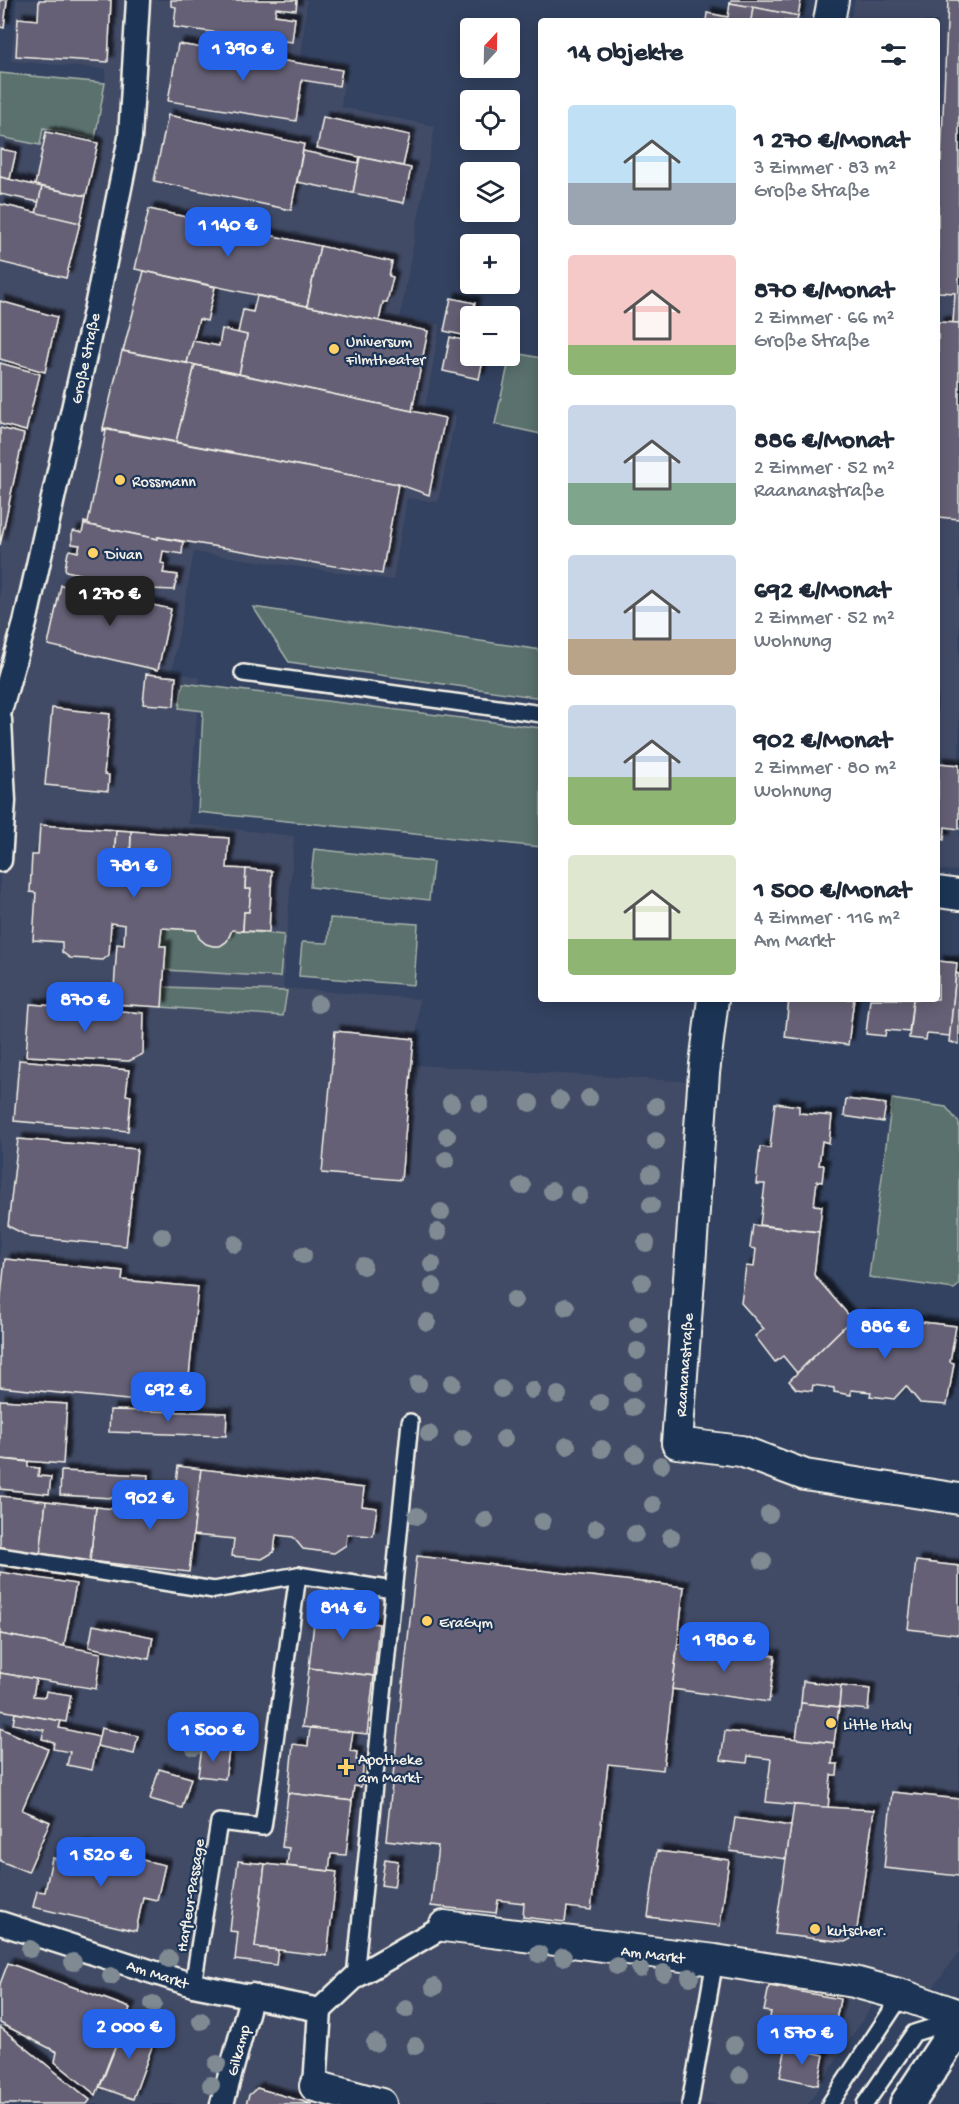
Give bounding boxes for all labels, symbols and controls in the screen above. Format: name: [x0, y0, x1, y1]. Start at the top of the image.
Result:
north arrow: [460, 18, 520, 78]
map controls: [460, 18, 520, 366]
pin: 1 390 €: [188, 31, 298, 82]
icon: filters: [877, 38, 910, 71]
text: 1 390 €: [212, 39, 274, 62]
text: 14 Objekte: [568, 39, 683, 70]
button: locate: [460, 90, 520, 150]
text: 1 270 €/Monat: [754, 127, 909, 158]
icon: home: [616, 129, 688, 201]
text: 3 Zimmer · 83 m²: [754, 158, 896, 181]
button: layers: [460, 162, 520, 222]
text: Große Straße: [754, 181, 869, 204]
pin: 1 140 €: [173, 207, 283, 258]
text: 1 140 €: [199, 215, 257, 238]
button: +: [460, 234, 520, 294]
text: 870 €/Monat: [754, 277, 893, 308]
icon: home: [616, 279, 688, 351]
button: −: [460, 306, 520, 366]
text: 2 Zimmer · 66 m²: [754, 308, 895, 331]
street label: Große Straße: [69, 311, 106, 406]
text: Große Straße: [754, 331, 869, 354]
place label: Universum Filmtheater: [345, 334, 427, 371]
marker: Universum Filmtheater: [327, 342, 341, 356]
text: 886 €/Monat: [754, 427, 892, 458]
icon: home: [616, 429, 688, 501]
text: 2 Zimmer · 52 m²: [754, 458, 895, 481]
marker: Rossmann: [113, 473, 127, 487]
place label: Rossmann: [132, 474, 196, 493]
text: Raananastraße: [754, 481, 884, 504]
marker: Divan: [86, 546, 100, 560]
place label: Divan: [104, 547, 143, 566]
pin: 1 270 €: [55, 576, 165, 627]
text: 692 €/Monat: [754, 577, 890, 608]
icon: home: [616, 579, 688, 651]
text: 1 270 €: [79, 584, 141, 607]
text: 2 Zimmer · 52 m²: [754, 608, 895, 631]
text: Wohnung: [754, 631, 832, 654]
text: 902 €/Monat: [754, 727, 891, 758]
icon: home: [616, 729, 688, 801]
text: 2 Zimmer · 80 m²: [754, 758, 897, 781]
text: Wohnung: [754, 781, 832, 804]
pin: 781 €: [92, 848, 176, 899]
text: 781 €: [111, 856, 157, 879]
text: 1 500 €/Monat: [754, 877, 911, 908]
icon: home: [616, 879, 688, 951]
text: 4 Zimmer · 116 m²: [754, 908, 900, 931]
text: Am Markt: [754, 931, 834, 954]
pin: 870 €: [43, 982, 127, 1033]
text: 870 €: [60, 990, 110, 1013]
pin: 886 €: [843, 1309, 927, 1360]
street label: Raananastraße: [673, 1312, 700, 1418]
text: 886 €: [861, 1317, 909, 1340]
pin: 692 €: [126, 1372, 210, 1423]
text: 692 €: [145, 1380, 191, 1403]
pin: 902 €: [108, 1480, 192, 1531]
text: 902 €: [126, 1488, 174, 1511]
pin: 814 €: [301, 1590, 385, 1641]
text: 814 €: [320, 1598, 366, 1621]
marker: EraGym: [420, 1614, 434, 1628]
place label: EraGym: [439, 1615, 493, 1634]
pin: 1 980 €: [669, 1622, 779, 1673]
text: 1 980 €: [693, 1630, 755, 1653]
pin: 1 500 €: [158, 1712, 268, 1763]
marker: Little Italy: [824, 1716, 838, 1730]
place label: Little Italy: [843, 1717, 912, 1736]
text: 1 500 €: [182, 1720, 244, 1743]
place label: Apotheke am Markt: [358, 1752, 423, 1789]
marker: Apotheke am Markt: [339, 1760, 353, 1774]
pin: 1 520 €: [46, 1837, 156, 1888]
street label: Harfleur-Passage: [174, 1837, 211, 1953]
text: 1 520 €: [70, 1845, 132, 1868]
marker: kutscher.: [808, 1922, 822, 1936]
place label: kutscher.: [827, 1923, 887, 1942]
street label: Am Markt: [620, 1943, 687, 1970]
street label: Am Markt: [124, 1957, 192, 1996]
pin: 2 000 €: [74, 2009, 184, 2060]
pin: 1 570 €: [747, 2015, 857, 2066]
text: 2 000 €: [96, 2017, 162, 2040]
street label: Gilkamp: [224, 2023, 256, 2079]
text: 1 570 €: [771, 2023, 833, 2046]

